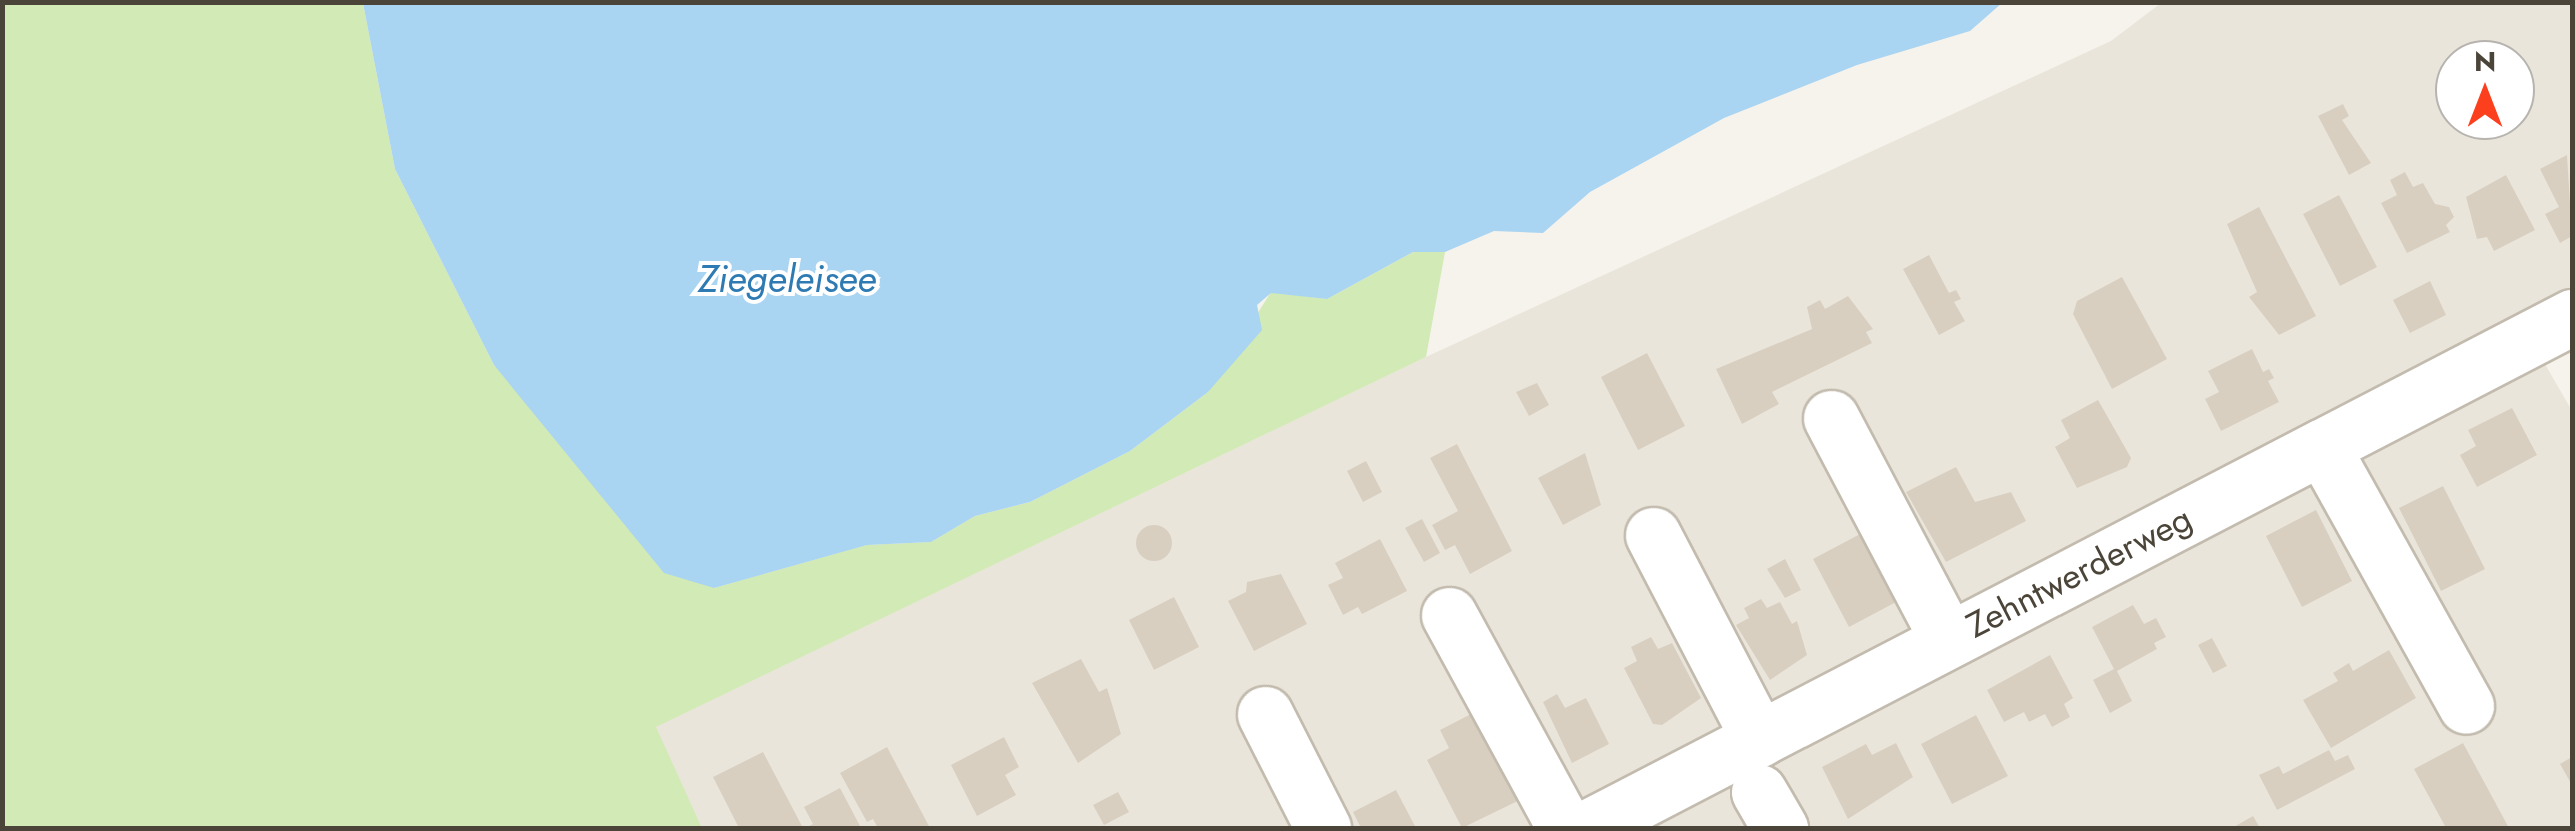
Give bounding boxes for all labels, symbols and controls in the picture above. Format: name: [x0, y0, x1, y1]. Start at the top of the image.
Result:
north arrow: [2435, 40, 2535, 140]
text: N: [2474, 41, 2496, 82]
water label: Ziegeleisee: [698, 256, 876, 302]
street label: Zehntwerderweg: [1960, 497, 2198, 647]

